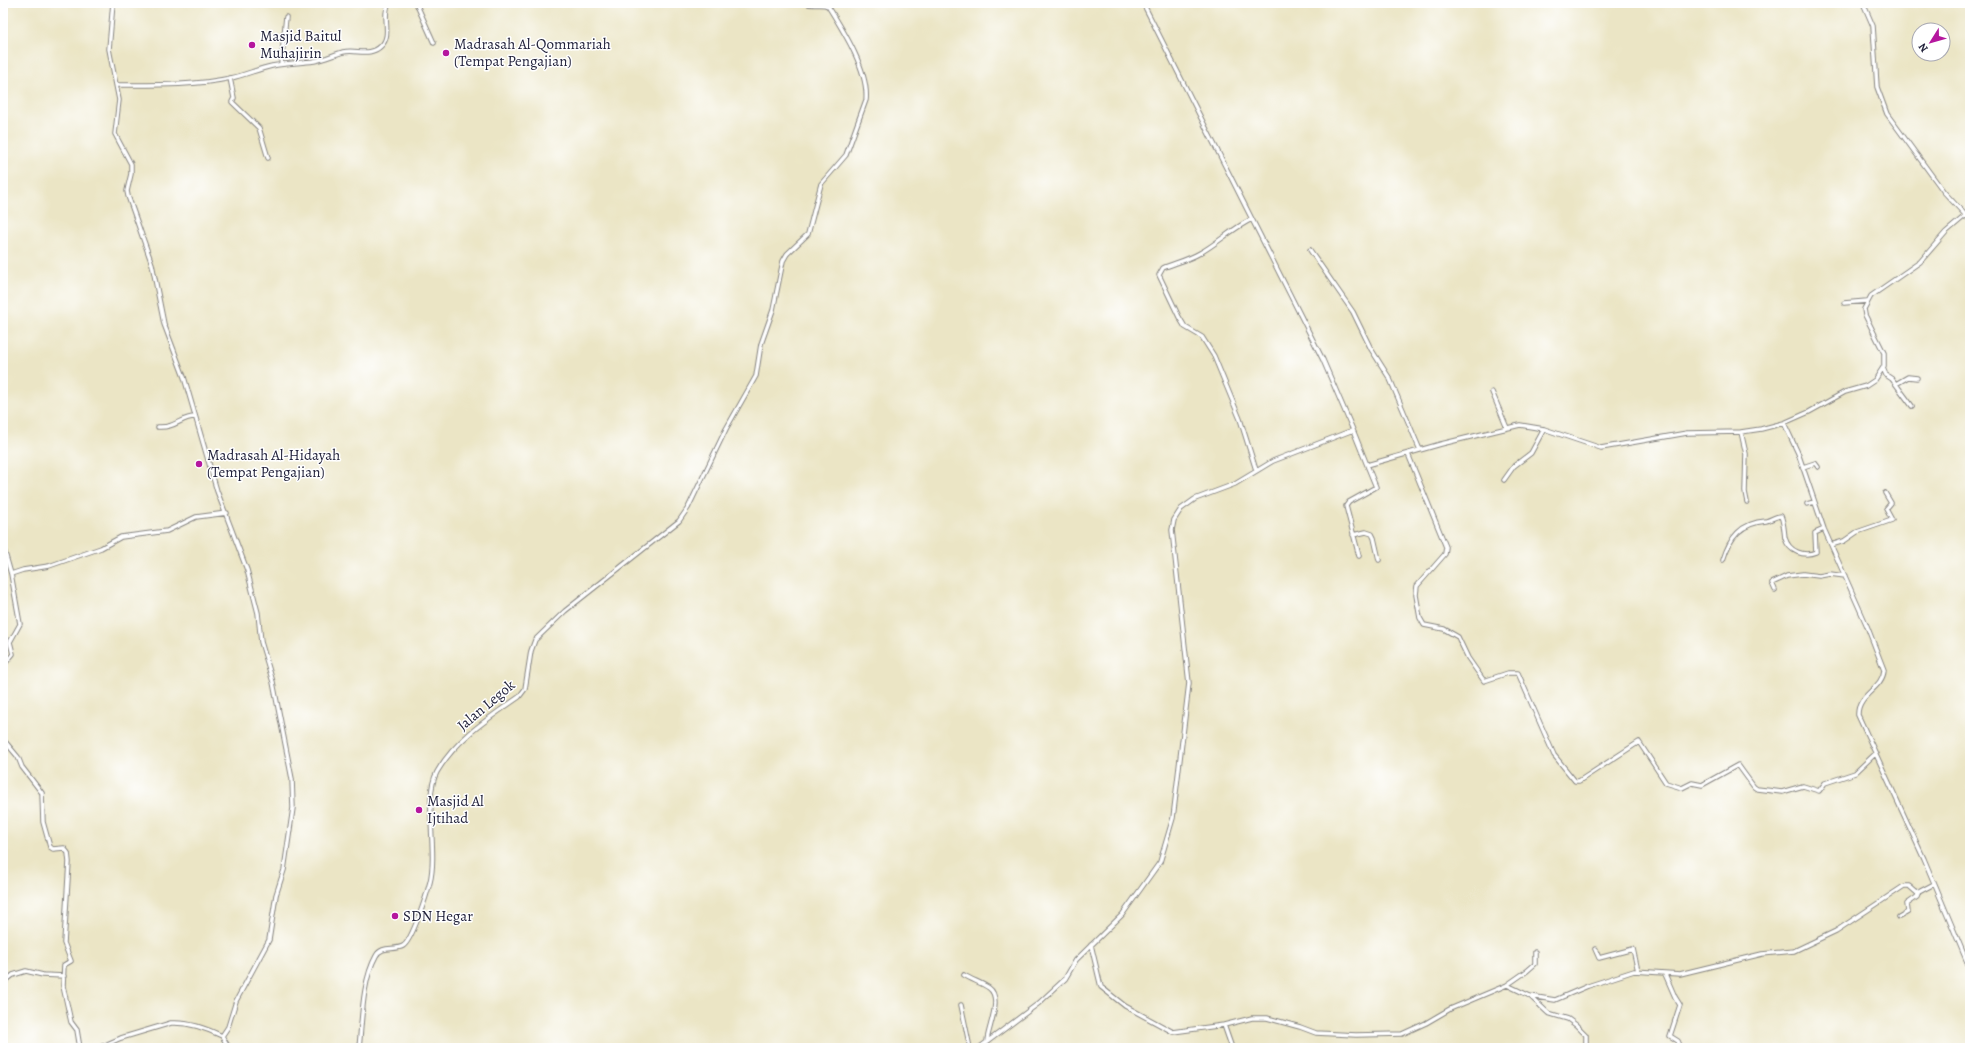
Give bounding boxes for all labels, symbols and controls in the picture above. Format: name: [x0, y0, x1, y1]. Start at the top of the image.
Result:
north arrow: [1911, 22, 1951, 62]
place label: Masjid Baitul Muhajirin: [260, 26, 342, 63]
place label: Madrasah Al-Qommariah (Tempat Pengajian): [454, 34, 611, 71]
marker: Masjid Baitul Muhajirin: [247, 40, 257, 50]
text: N: [1915, 40, 1932, 55]
marker: Madrasah Al-Qommariah (Tempat Pengajian): [441, 48, 451, 58]
place label: Madrasah Al-Hidayah (Tempat Pengajian): [207, 445, 340, 482]
marker: Madrasah Al-Hidayah (Tempat Pengajian): [194, 459, 204, 469]
street label: Jalan Legok: [453, 675, 520, 735]
place label: Masjid Al Ijtihad: [427, 791, 484, 828]
marker: Masjid Al Ijtihad: [414, 805, 424, 815]
place label: SDN Hegar: [403, 906, 473, 926]
marker: SDN Hegar: [390, 911, 400, 921]

